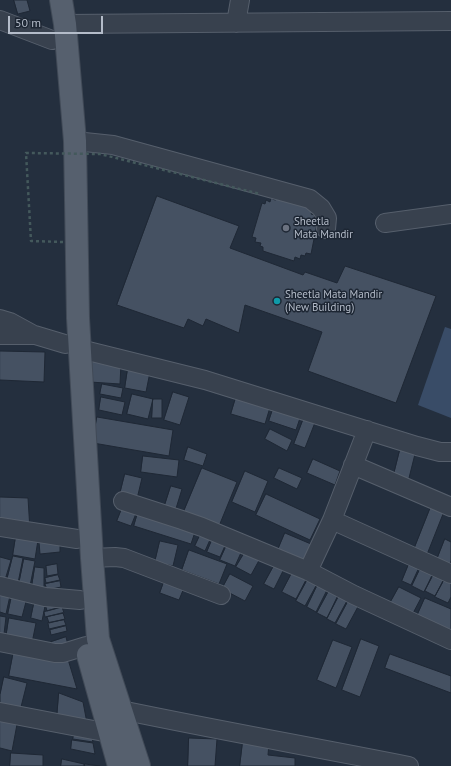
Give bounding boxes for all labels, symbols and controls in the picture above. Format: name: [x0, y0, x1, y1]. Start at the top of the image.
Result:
scale bar: [10, 8, 105, 34]
text: 50 m: [15, 15, 41, 30]
place label: Sheetla Mata Mandir: [294, 215, 353, 241]
marker: Sheetla Mata Mandir: [281, 223, 291, 233]
place label: Sheetla Mata Mandir (New Building): [285, 288, 382, 314]
marker: Sheetla Mata Mandir (New Building): [272, 296, 282, 306]

